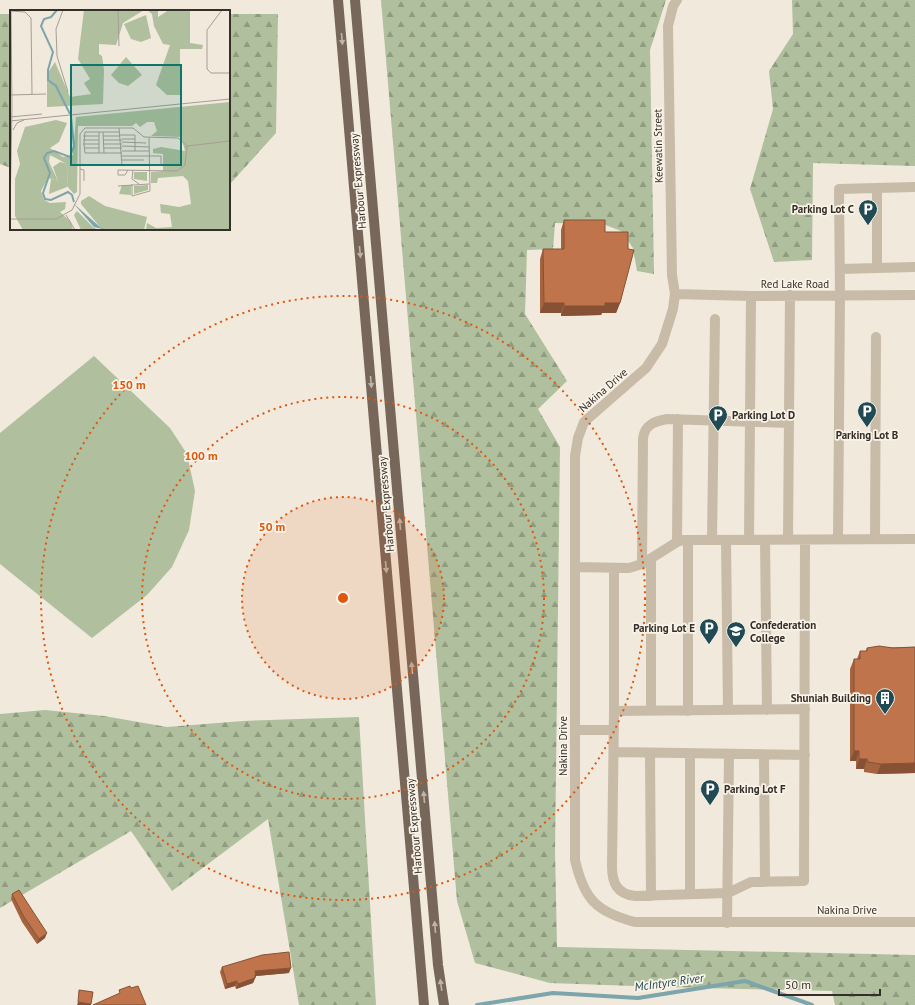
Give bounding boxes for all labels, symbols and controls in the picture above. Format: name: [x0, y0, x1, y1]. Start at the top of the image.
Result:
inset map: [10, 10, 230, 230]
one-way arrow: [338, 33, 345, 45]
street label: Keewatin Street: [650, 108, 666, 183]
street label: Harbour Expressway: [347, 132, 369, 229]
parking icon: Parking Lot C: [857, 198, 879, 226]
place label: Parking Lot C: [792, 202, 854, 216]
one-way arrow: [356, 246, 363, 258]
street label: Red Lake Road: [761, 277, 829, 291]
street label: Nakina Drive: [576, 365, 631, 415]
one-way arrow: [367, 376, 374, 388]
text: 150 m: [112, 377, 146, 392]
parking icon: Parking Lot B: [856, 400, 878, 428]
parking icon: Parking Lot D: [707, 404, 729, 432]
place label: Parking Lot D: [732, 408, 795, 422]
place label: Parking Lot B: [836, 428, 899, 442]
text: 100 m: [184, 448, 218, 463]
street label: Harbour Expressway: [375, 455, 397, 552]
one-way arrow: [396, 518, 403, 530]
text: 50 m: [259, 519, 285, 534]
one-way arrow: [383, 561, 390, 573]
centre of rings: [336, 591, 350, 605]
parking icon: Parking Lot E: [698, 617, 720, 645]
place label: Confederation College: [750, 618, 816, 645]
school or university icon: Confederation College: [725, 620, 747, 648]
place label: Parking Lot E: [633, 621, 695, 635]
one-way arrow: [409, 662, 416, 674]
building icon: Shuniah Building: [874, 687, 896, 715]
place label: Shuniah Building: [791, 691, 871, 705]
street label: Nakina Drive: [556, 716, 570, 776]
street label: Harbour Expressway: [403, 777, 425, 874]
parking icon: Parking Lot F: [699, 778, 721, 806]
place label: Parking Lot F: [724, 782, 786, 796]
one-way arrow: [420, 791, 427, 803]
street label: Nakina Drive: [817, 903, 877, 917]
one-way arrow: [432, 921, 438, 933]
water label: McIntyre River: [633, 970, 706, 994]
scale bar: [779, 971, 880, 997]
text: 50 m: [785, 977, 811, 992]
one-way arrow: [438, 979, 444, 991]

